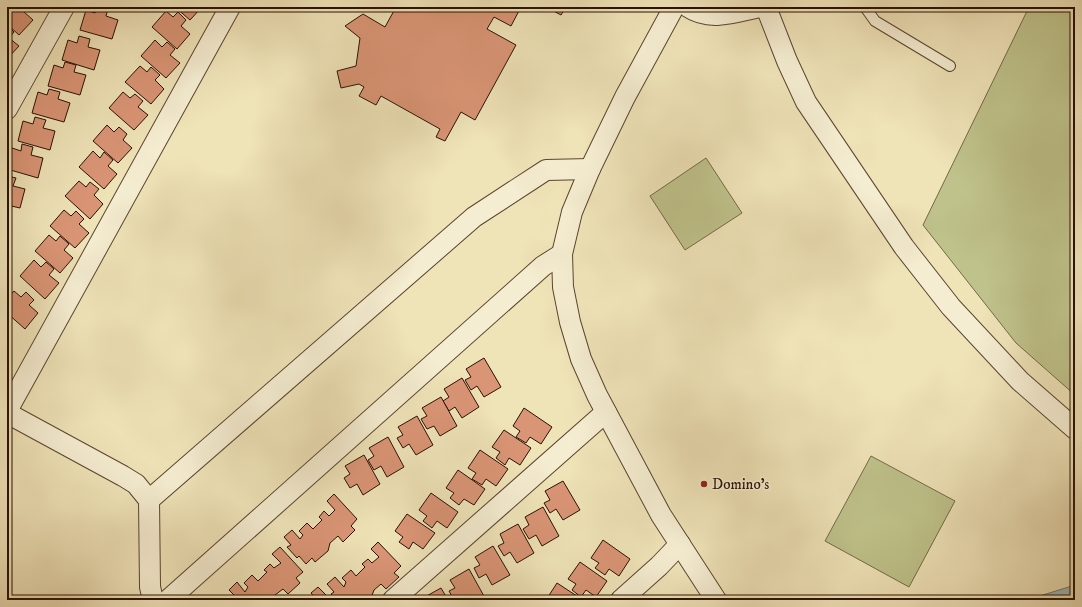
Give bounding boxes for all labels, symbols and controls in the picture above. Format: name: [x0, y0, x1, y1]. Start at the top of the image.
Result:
place label: Domino's: [712, 475, 769, 494]
marker: Domino's: [699, 479, 709, 489]

